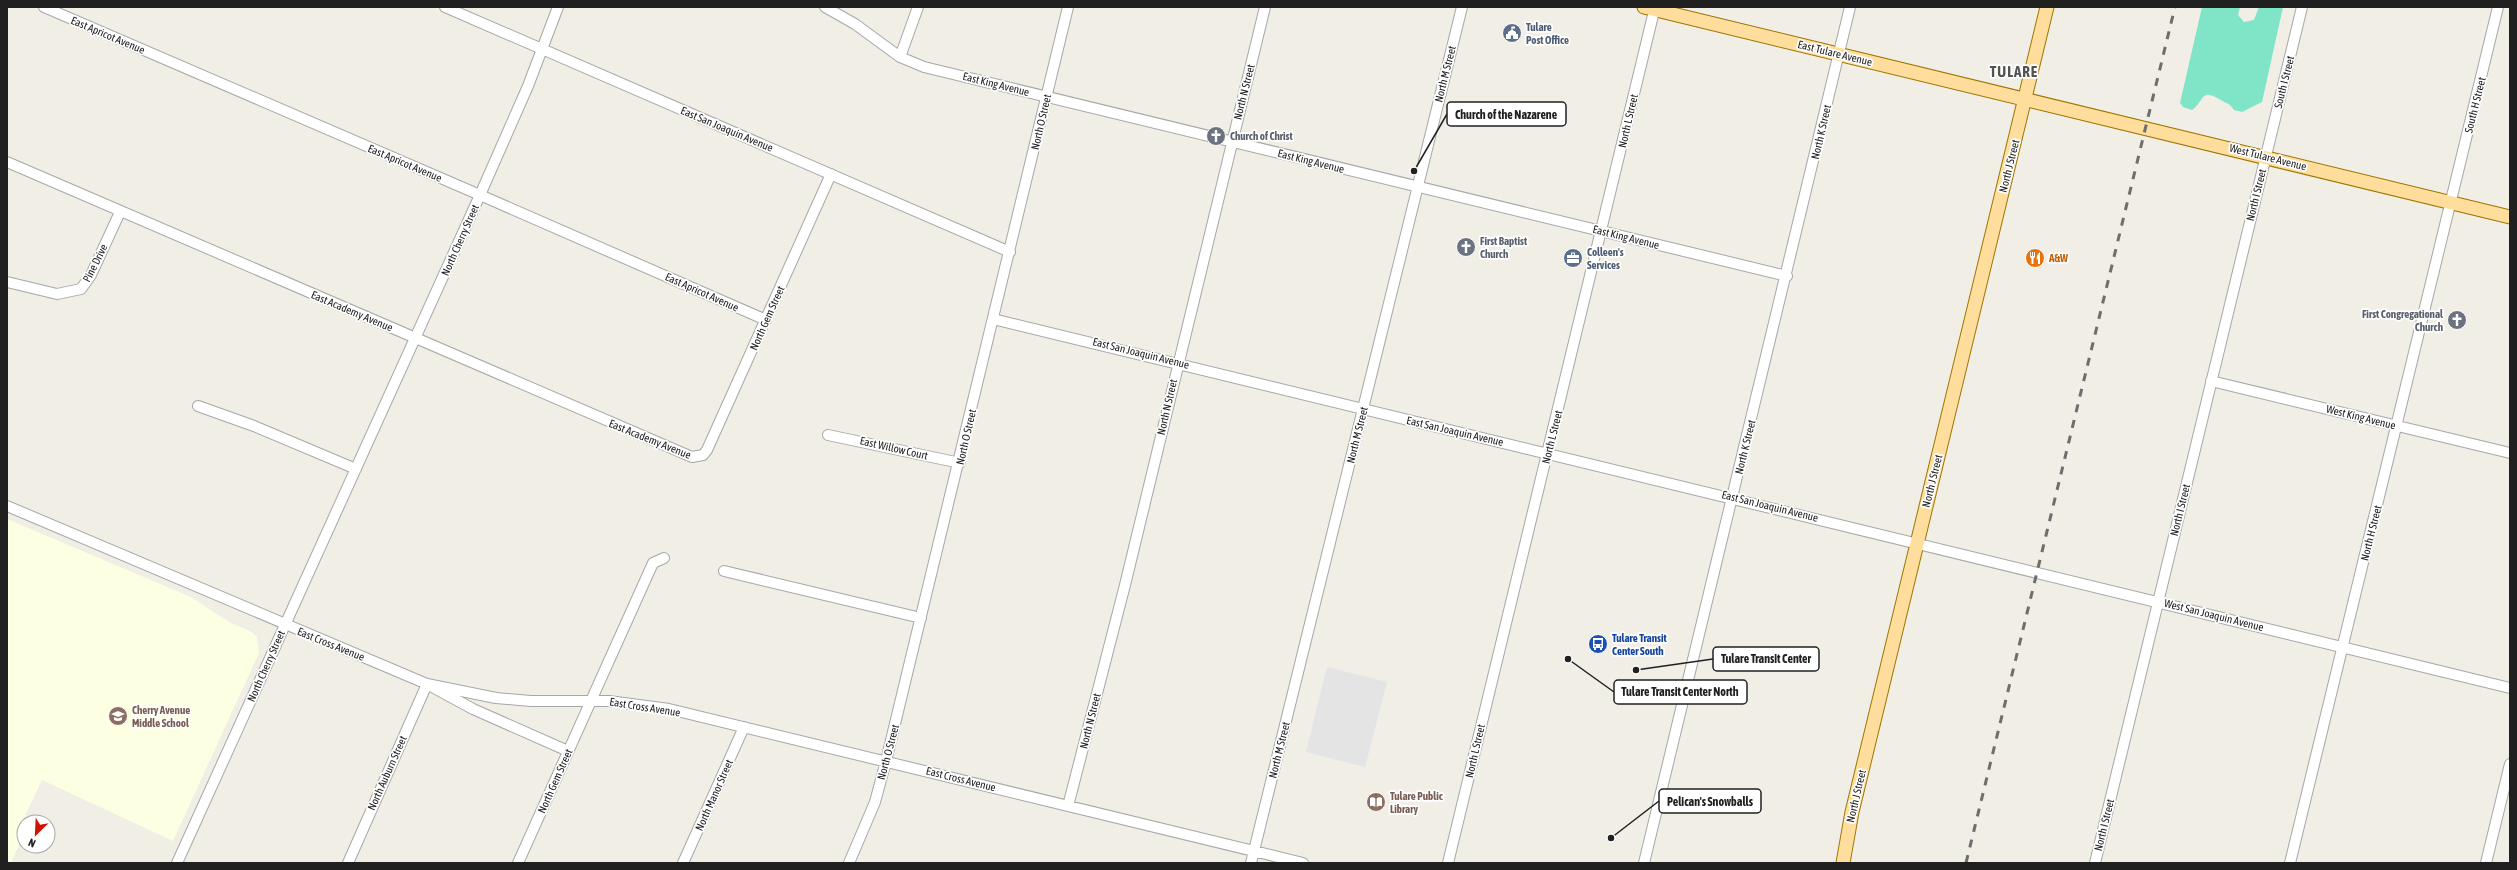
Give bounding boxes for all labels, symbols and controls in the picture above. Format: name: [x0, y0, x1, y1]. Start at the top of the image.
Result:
street label: East Apricot Avenue: [69, 14, 147, 56]
place label: Tulare Post Office: [1526, 21, 1569, 46]
public building icon: Tulare Post Office: [1501, 22, 1523, 44]
street label: East Tulare Avenue: [1797, 38, 1873, 68]
street label: North M Street: [1432, 44, 1458, 104]
street label: South I Street: [2272, 55, 2296, 109]
street label: North N Street: [1231, 63, 1257, 121]
district label: TULARE: [1990, 63, 2038, 80]
street label: East King Avenue: [961, 70, 1031, 98]
street label: South H Street: [2462, 76, 2488, 134]
street label: North O Street: [1029, 93, 1053, 151]
street label: North L Street: [1616, 93, 1640, 149]
callout: Church of the Nazarene: [1447, 102, 1566, 126]
street label: North K Street: [1809, 103, 1833, 161]
street label: East San Joaquin Avenue: [679, 104, 775, 154]
text: Church of the Nazarene: [1455, 108, 1558, 122]
church icon: Church of Christ: [1205, 125, 1227, 147]
place label: Church of Christ: [1230, 130, 1293, 142]
street label: North J Street: [1997, 138, 2021, 194]
street label: East Apricot Avenue: [366, 142, 444, 184]
street label: West Tulare Avenue: [2228, 142, 2308, 172]
street label: East King Avenue: [1276, 147, 1346, 175]
street label: North I Street: [2244, 168, 2268, 222]
street label: North Cherry Street: [439, 203, 481, 277]
street label: East King Avenue: [1591, 223, 1661, 251]
place label: First Baptist Church: [1480, 235, 1528, 260]
church icon: First Baptist Church: [1455, 236, 1477, 258]
street label: Pine Drive: [80, 242, 110, 284]
place label: Colleen's Services: [1587, 246, 1624, 271]
office icon: Colleen's Services: [1562, 247, 1584, 269]
restaurant icon: A&W: [2024, 247, 2046, 269]
place label: A&W: [2048, 252, 2069, 264]
street label: East Apricot Avenue: [663, 270, 741, 314]
street label: North Gem Street: [747, 284, 787, 352]
street label: East Academy Avenue: [309, 288, 395, 334]
place label: First Congregational Church: [2362, 308, 2444, 333]
church icon: First Congregational Church: [2446, 309, 2468, 331]
street label: East San Joaquin Avenue: [1091, 335, 1191, 371]
street label: North N Street: [1155, 378, 1179, 436]
street label: West King Avenue: [2325, 403, 2397, 431]
street label: North M Street: [1344, 405, 1370, 465]
street label: North O Street: [954, 408, 978, 466]
street label: North L Street: [1540, 409, 1564, 465]
street label: East San Joaquin Avenue: [1405, 414, 1505, 448]
street label: East Academy Avenue: [607, 417, 693, 461]
street label: North K Street: [1732, 418, 1758, 476]
street label: East Willow Court: [859, 434, 929, 462]
street label: North J Street: [1920, 453, 1944, 509]
street label: North I Street: [2168, 483, 2192, 537]
street label: East San Joaquin Avenue: [1720, 488, 1820, 524]
street label: North H Street: [2358, 504, 2384, 562]
street label: West San Joaquin Avenue: [2163, 597, 2265, 633]
street label: East Cross Avenue: [296, 625, 366, 663]
street label: North Cherry Street: [245, 629, 287, 703]
place label: Tulare Transit Center South: [1612, 632, 1667, 657]
bus stop icon: Tulare Transit Center South: [1587, 633, 1609, 655]
callout: Tulare Transit Center: [1713, 647, 1819, 671]
text: Tulare Transit Center: [1721, 652, 1812, 666]
callout: Tulare Transit Center North: [1614, 680, 1747, 704]
text: Tulare Transit Center North: [1621, 685, 1739, 699]
street label: North N Street: [1077, 692, 1103, 750]
street label: East Cross Avenue: [609, 695, 681, 719]
place label: Cherry Avenue Middle School: [132, 704, 190, 729]
school or university icon: Cherry Avenue Middle School: [107, 705, 129, 727]
street label: North M Street: [1266, 720, 1292, 780]
street label: North O Street: [875, 723, 901, 781]
street label: North L Street: [1463, 723, 1487, 779]
street label: North Auburn Street: [365, 734, 409, 812]
street label: North Gem Street: [535, 747, 575, 815]
street label: North Manor Street: [693, 758, 735, 832]
street label: East Cross Avenue: [925, 765, 997, 793]
street label: North J Street: [1844, 768, 1868, 824]
callout: Pelican's Snowballs: [1659, 789, 1761, 813]
place label: Tulare Public Library: [1390, 790, 1444, 815]
library icon: Tulare Public Library: [1365, 791, 1387, 813]
text: Pelican's Snowballs: [1667, 795, 1754, 809]
street label: North I Street: [2092, 798, 2116, 852]
north arrow: [16, 814, 56, 854]
text: N: [27, 836, 37, 850]

